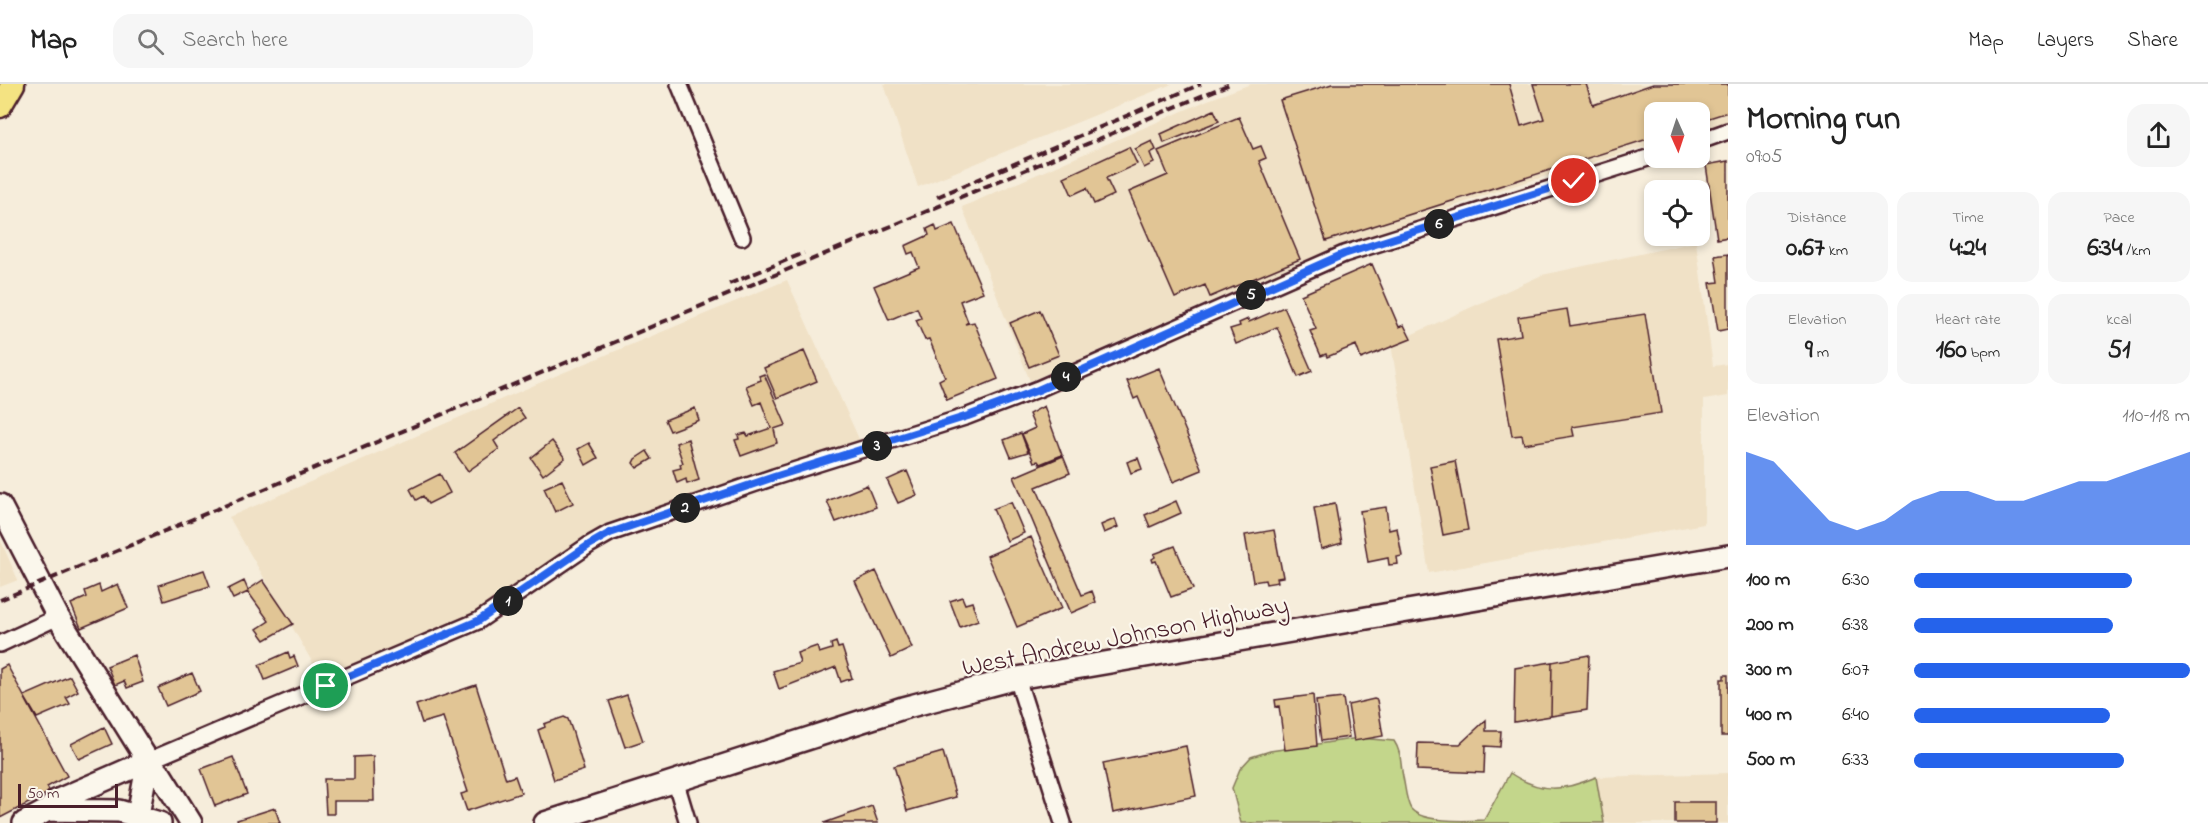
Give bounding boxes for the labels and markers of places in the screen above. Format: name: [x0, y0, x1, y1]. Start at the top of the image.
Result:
pin: [1548, 155, 1599, 206]
pin: 6: [1424, 209, 1454, 239]
pin: 5: [1236, 280, 1266, 310]
pin: 4: [1051, 362, 1081, 392]
pin: 3: [862, 431, 892, 461]
pin: 2: [670, 493, 700, 523]
pin: 1: [493, 586, 523, 616]
pin: [300, 660, 351, 711]

